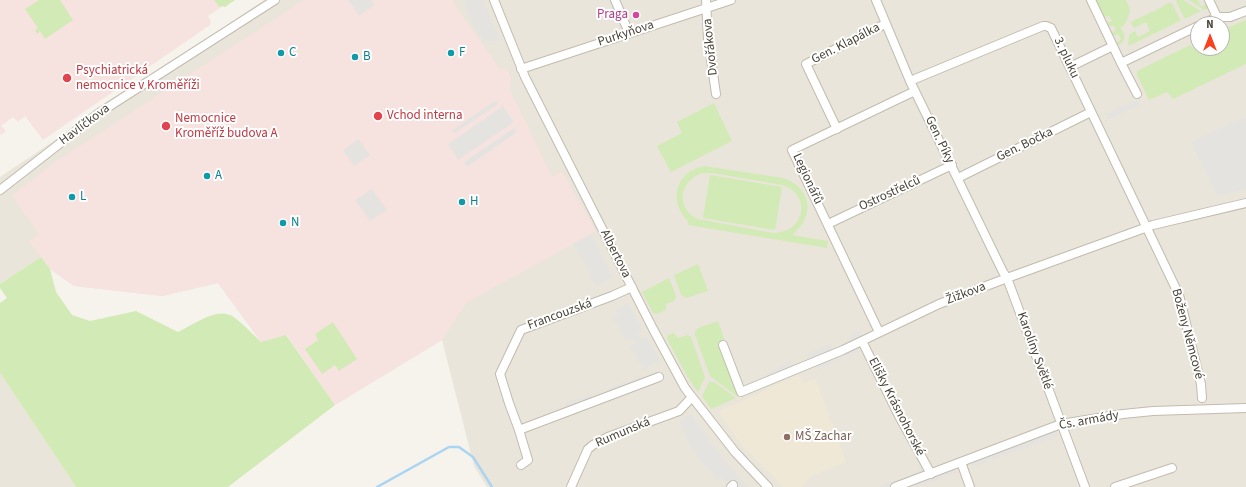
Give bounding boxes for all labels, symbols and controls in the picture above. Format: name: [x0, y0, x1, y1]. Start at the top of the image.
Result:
place label: Praga: [597, 7, 628, 23]
marker: Praga: [631, 10, 641, 20]
north arrow: [1190, 16, 1230, 56]
text: N: [1206, 17, 1214, 32]
street label: Purkyňova: [596, 18, 656, 50]
street label: Dvořákova: [700, 18, 722, 76]
street label: Gen. Klapálka: [809, 20, 883, 68]
street label: 3. pluku: [1050, 35, 1082, 81]
place label: C: [289, 45, 296, 61]
place label: F: [459, 45, 465, 61]
marker: C: [276, 48, 286, 58]
marker: F: [446, 48, 456, 58]
place label: B: [363, 49, 371, 65]
marker: B: [350, 52, 360, 62]
place label: Psychiatrická nemocnice v Kroměříži: [76, 63, 200, 94]
marker: Psychiatrická nemocnice v Kroměříži: [61, 72, 73, 84]
street label: Havlíčkova: [57, 101, 113, 149]
place label: Vchod interna: [387, 108, 463, 124]
marker: Vchod interna: [372, 110, 384, 122]
place label: Nemocnice Kroměříž budova A: [175, 111, 278, 142]
street label: Gen. Píky: [921, 114, 957, 166]
marker: Nemocnice Kroměříž budova A: [160, 120, 172, 132]
street label: Gen. Bočka: [994, 125, 1056, 165]
street label: Legionářů: [788, 151, 826, 207]
place label: A: [215, 168, 222, 184]
marker: A: [202, 171, 212, 181]
street label: Ostrostřelců: [857, 173, 923, 215]
place label: L: [80, 189, 86, 205]
marker: L: [67, 192, 77, 202]
place label: H: [470, 194, 478, 210]
marker: H: [457, 197, 467, 207]
place label: N: [291, 215, 299, 231]
marker: N: [278, 218, 288, 228]
street label: Albertova: [596, 227, 634, 281]
street label: Žižkova: [944, 279, 988, 309]
street label: Boženy Němcové: [1167, 287, 1207, 381]
street label: Francouzská: [526, 296, 594, 334]
street label: Karolíny Světlé: [1013, 310, 1055, 392]
street label: Elišky Krásnohorské: [864, 355, 928, 459]
street label: Čs. armády: [1058, 408, 1120, 434]
street label: Rumunská: [593, 415, 653, 451]
place label: MŠ Zachar: [795, 429, 851, 445]
marker: MŠ Zachar: [782, 432, 792, 442]

